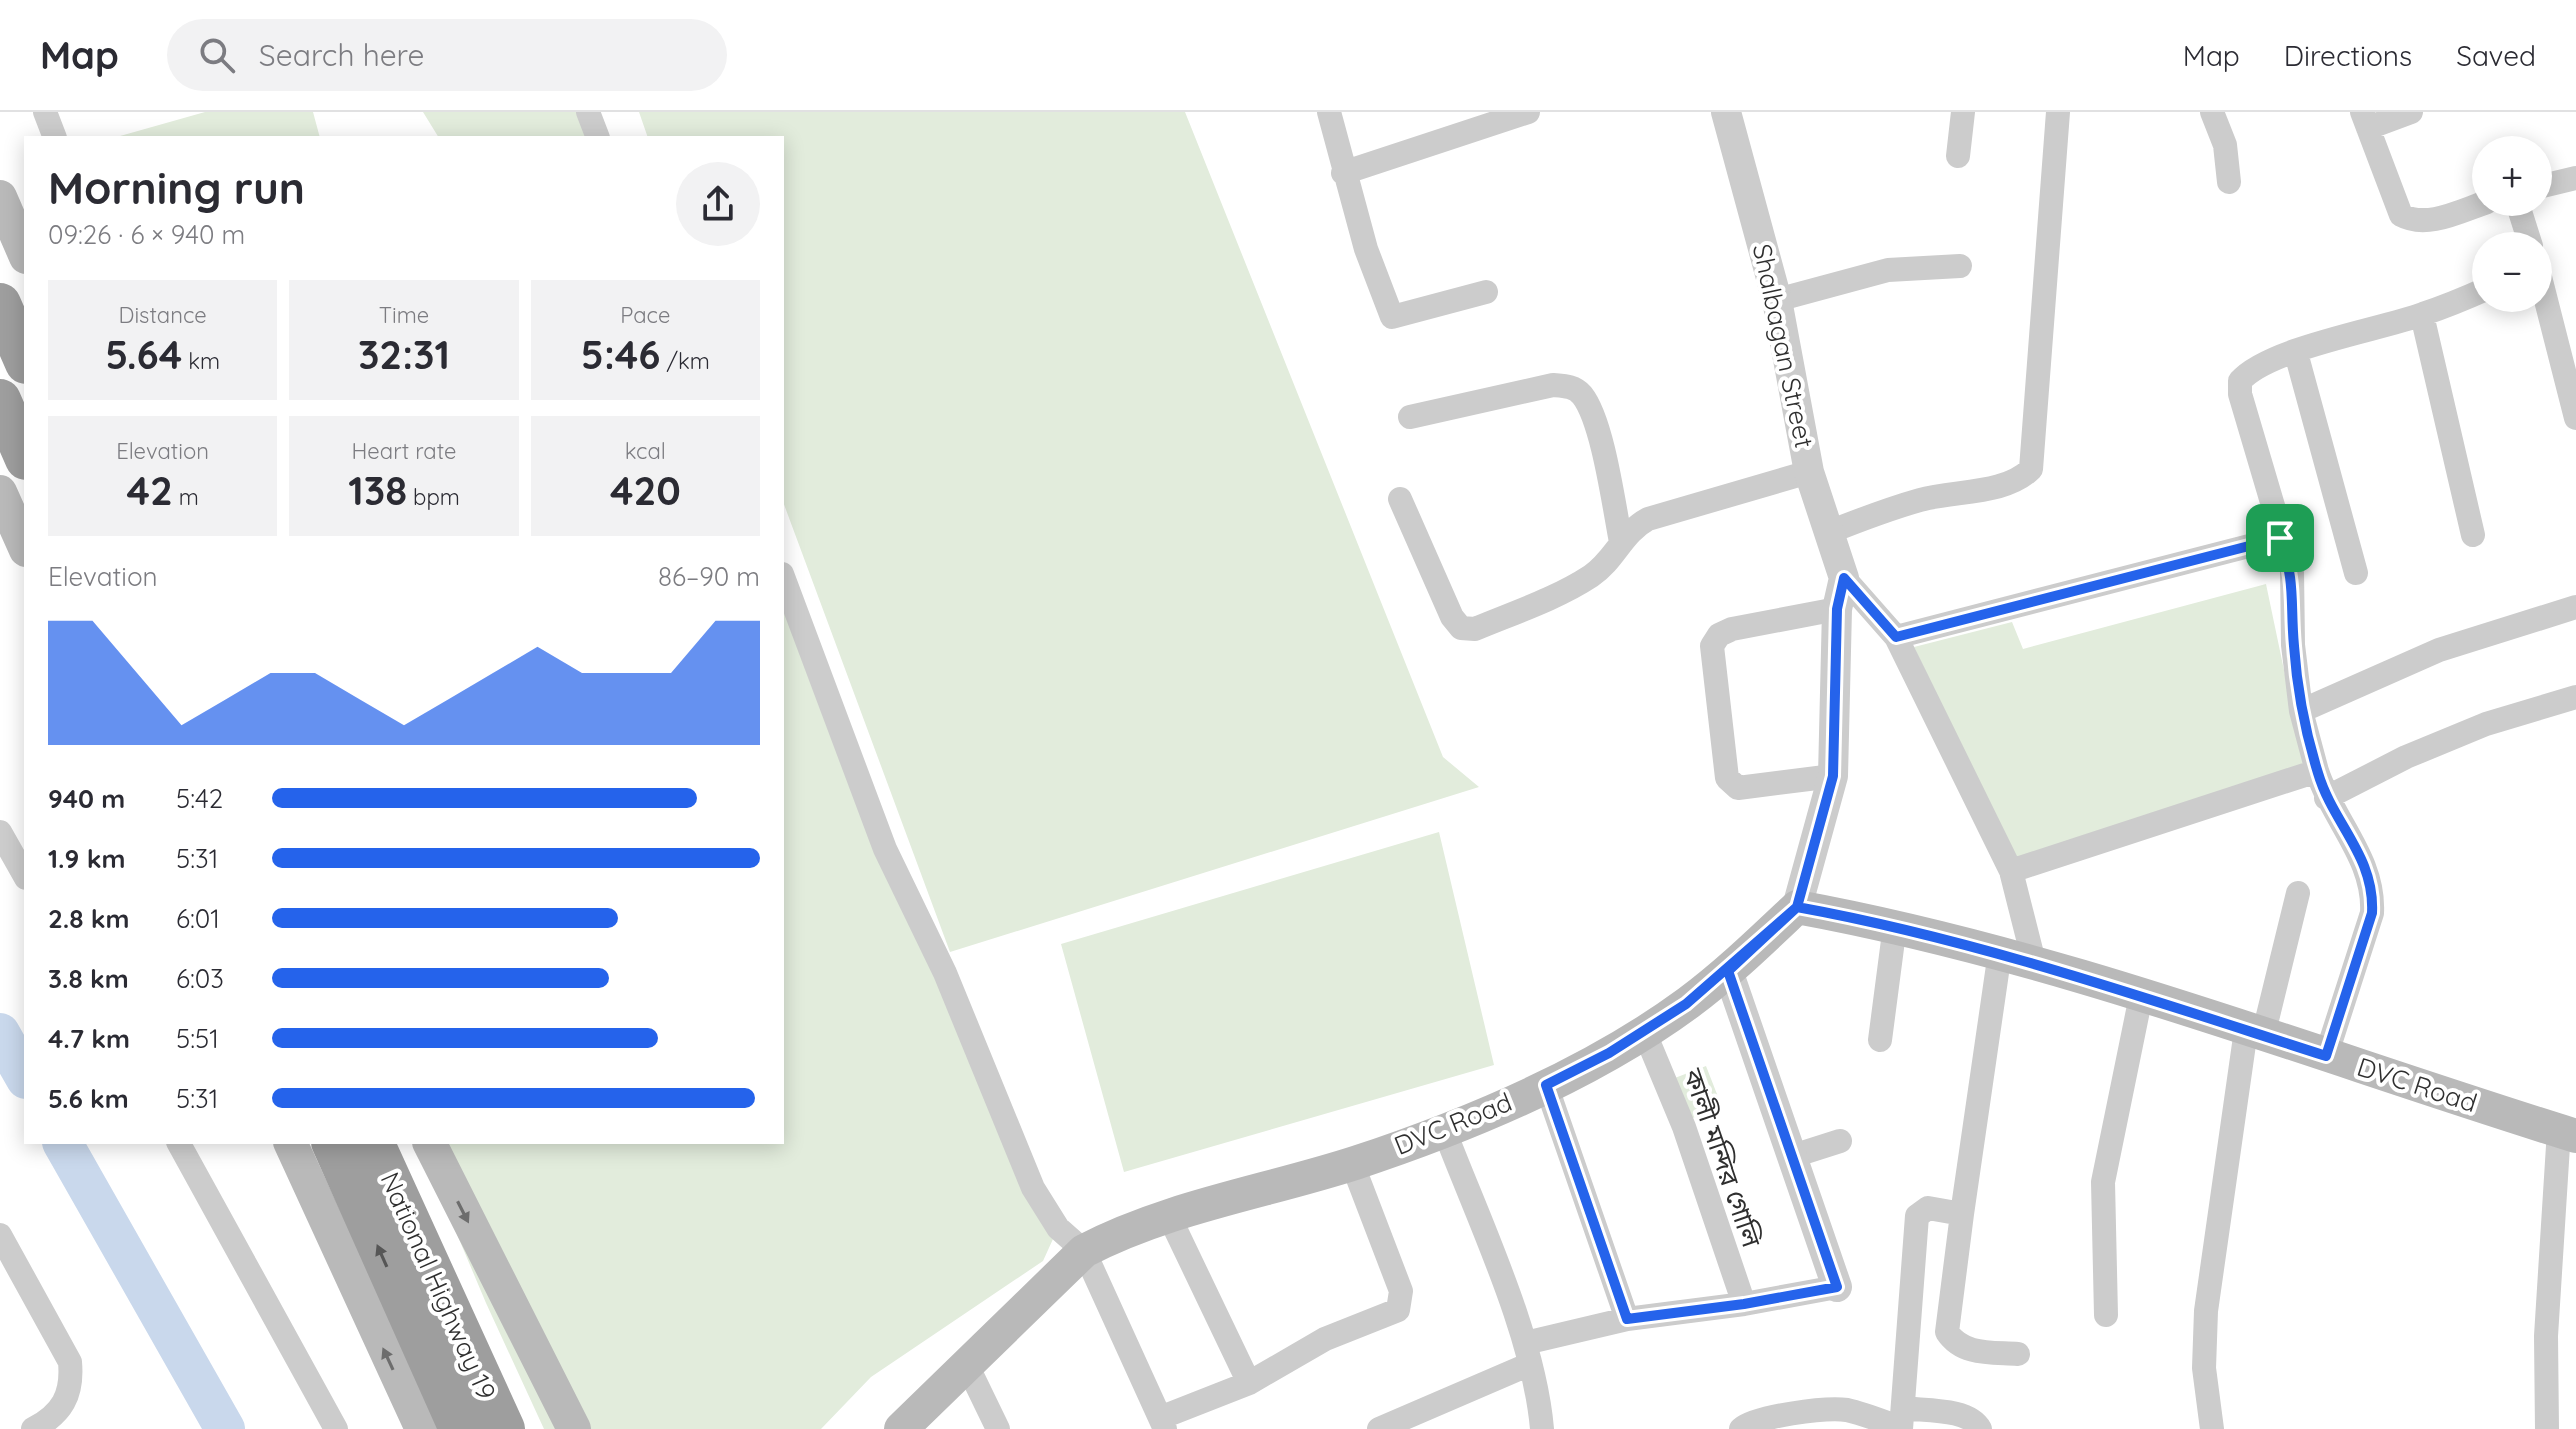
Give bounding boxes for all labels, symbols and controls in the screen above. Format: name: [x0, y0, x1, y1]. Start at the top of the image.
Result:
search box: [167, 19, 727, 91]
text: Map: [40, 31, 119, 79]
icon: search: [195, 33, 239, 77]
text: Search here: [259, 36, 424, 74]
text: Map: [2183, 38, 2240, 73]
text: Directions: [2284, 38, 2412, 73]
text: Saved: [2456, 38, 2536, 73]
map controls: [2472, 136, 2552, 312]
button: +: [2472, 136, 2552, 216]
text: Morning run: [48, 160, 305, 215]
button: share: [676, 162, 760, 246]
text: 09:26 · 6 × 940 m: [48, 218, 245, 251]
button: −: [2472, 232, 2552, 312]
street label: Shalbagan Street: [1746, 241, 1821, 451]
text: Distance: [119, 301, 207, 329]
text: Time: [379, 301, 429, 329]
text: Pace: [620, 301, 670, 329]
text: 5.64: [105, 329, 182, 379]
text: 32:31: [358, 329, 450, 379]
text: 5:46: [581, 329, 660, 379]
text: km: [182, 347, 220, 375]
text: /km: [660, 347, 710, 375]
text: Elevation: [116, 437, 209, 465]
text: Heart rate: [352, 437, 456, 465]
text: kcal: [625, 437, 666, 465]
text: 42: [126, 465, 173, 515]
text: 138: [348, 465, 407, 515]
text: 420: [610, 465, 681, 515]
text: m: [173, 483, 199, 511]
text: bpm: [407, 483, 460, 511]
pin: [2246, 504, 2314, 572]
icon: arrive: [2258, 516, 2302, 560]
text: Elevation: [48, 560, 158, 593]
text: 86–90 m: [658, 560, 760, 593]
text: 940 m: [48, 782, 125, 815]
text: 5:42: [176, 782, 223, 815]
text: 1.9 km: [48, 842, 125, 875]
text: 5:31: [176, 842, 218, 875]
text: 2.8 km: [48, 902, 130, 935]
text: 6:01: [176, 902, 220, 935]
text: 3.8 km: [48, 962, 129, 995]
text: 6:03: [176, 962, 224, 995]
text: 4.7 km: [48, 1022, 130, 1055]
text: 5:51: [176, 1022, 219, 1055]
street label: DVC Road: [2353, 1050, 2481, 1119]
street label: কালী মন্দির গোলি: [1676, 1063, 1769, 1252]
text: 5.6 km: [48, 1082, 129, 1115]
text: 5:31: [176, 1082, 218, 1115]
street label: DVC Road: [1389, 1085, 1516, 1162]
street label: National Highway 19: [373, 1167, 503, 1405]
one-way arrow: [456, 1201, 470, 1224]
one-way arrow: [375, 1244, 389, 1267]
one-way arrow: [381, 1347, 395, 1370]

